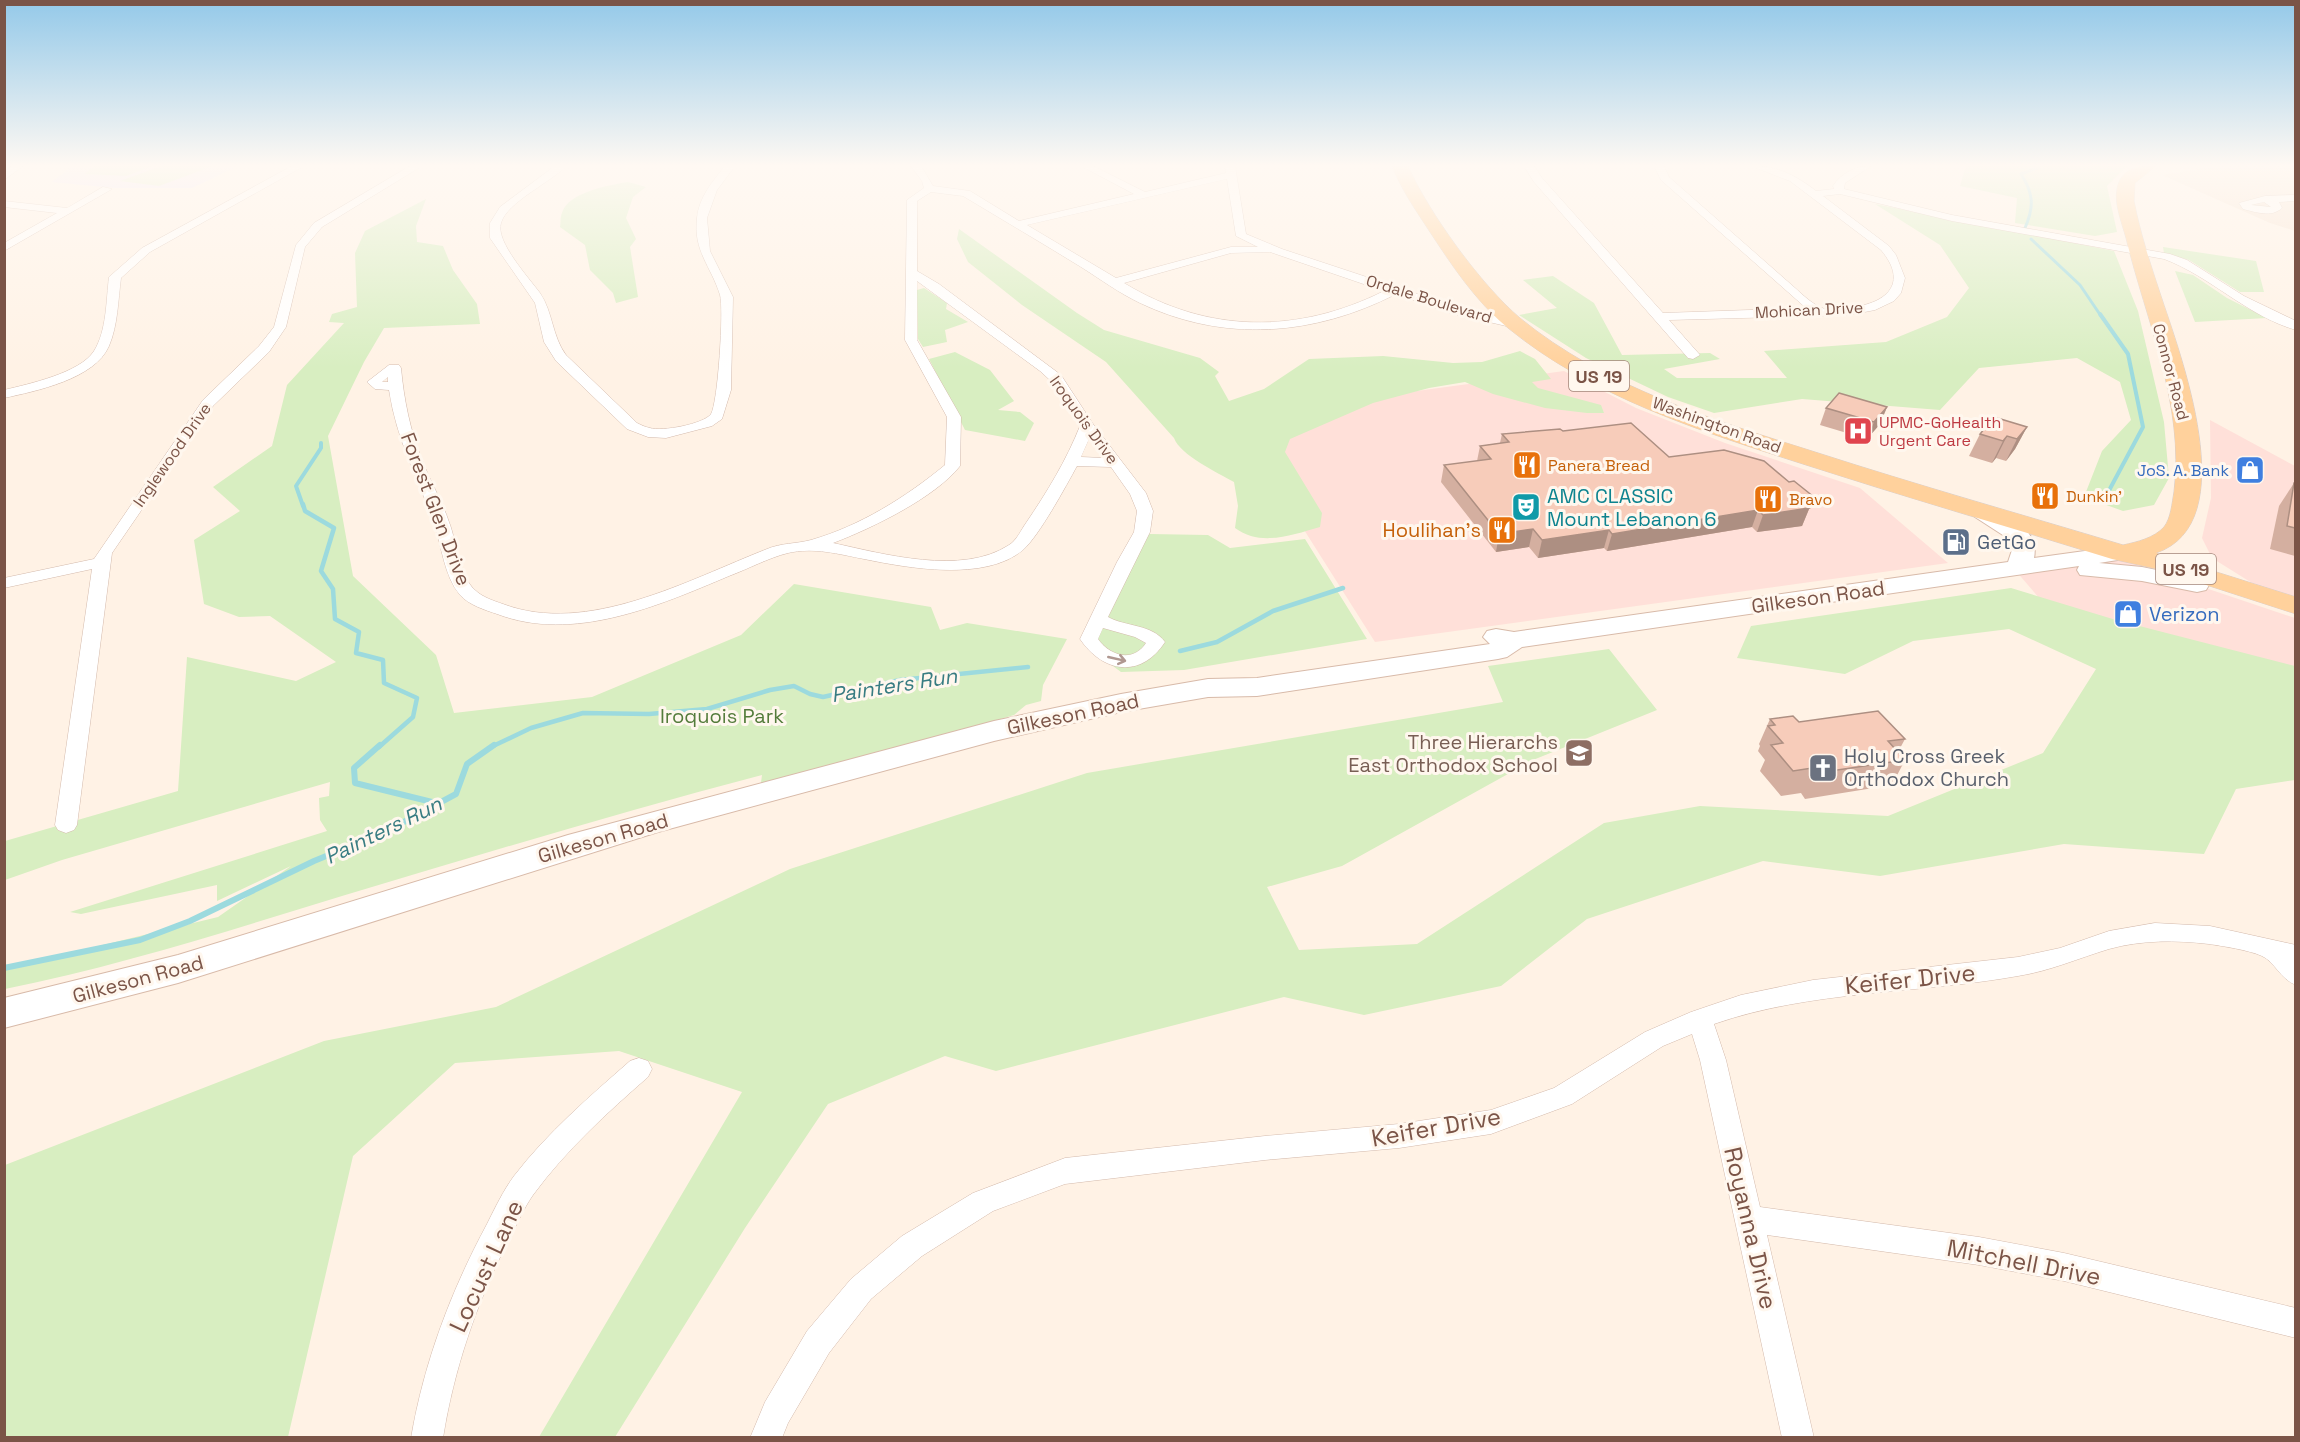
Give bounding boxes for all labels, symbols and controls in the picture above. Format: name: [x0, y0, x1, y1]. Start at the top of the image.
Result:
street label: Ordale Boulevard: [1364, 270, 1494, 328]
street label: Mohican Drive: [1754, 297, 1864, 323]
street label: Connor Road: [2148, 321, 2194, 423]
road number: US 19: [1569, 361, 1629, 391]
street label: Iroquois Drive: [1045, 372, 1123, 468]
street label: Washington Road: [1650, 392, 1784, 458]
street label: Inglewood Drive: [128, 399, 216, 511]
place label: UPMC-GoHealth Urgent Care: [1879, 412, 2001, 451]
hospital icon: UPMC-GoHealth Urgent Care: [1842, 415, 1874, 447]
street label: Forest Glen Drive: [395, 429, 477, 589]
restaurant icon: Panera Bread: [1511, 449, 1543, 481]
shop icon: JoS. A. Bank: [2234, 454, 2266, 486]
place label: Panera Bread: [1548, 455, 1650, 476]
place label: JoS. A. Bank: [2137, 460, 2229, 481]
restaurant icon: Dunkin': [2029, 480, 2061, 512]
place label: AMC CLASSIC Mount Lebanon 6: [1547, 483, 1717, 532]
restaurant icon: Bravo: [1752, 483, 1784, 515]
place label: Dunkin': [2066, 486, 2122, 507]
place label: Bravo: [1789, 489, 1832, 510]
theatre icon: AMC CLASSIC Mount Lebanon 6: [1510, 491, 1542, 523]
restaurant icon: Houlihan's: [1486, 514, 1518, 546]
place label: Houlihan's: [1383, 517, 1481, 543]
fuel station icon: GetGo: [1940, 526, 1972, 558]
place label: GetGo: [1977, 529, 2036, 555]
road number: US 19: [2156, 554, 2216, 584]
street label: Gilkeson Road: [1750, 575, 1886, 619]
shop icon: Verizon: [2112, 598, 2144, 630]
place label: Verizon: [2149, 601, 2220, 627]
one-way arrow: [1107, 653, 1126, 665]
water label: Painters Run: [829, 662, 960, 708]
street label: Gilkeson Road: [1005, 687, 1141, 741]
park label: Iroquois Park: [660, 703, 784, 729]
place label: Three Hierarchs East Orthodox School: [1348, 729, 1558, 778]
school or university icon: Three Hierarchs East Orthodox School: [1563, 737, 1595, 769]
place label: Holy Cross Greek Orthodox Church: [1844, 743, 2009, 792]
church icon: Holy Cross Greek Orthodox Church: [1807, 752, 1839, 784]
water label: Painters Run: [320, 790, 447, 870]
street label: Gilkeson Road: [535, 807, 671, 869]
street label: Gilkeson Road: [70, 949, 206, 1009]
street label: Keifer Drive: [1843, 957, 1977, 1001]
street label: Keifer Drive: [1369, 1100, 1503, 1154]
street label: Royanna Drive: [1717, 1144, 1785, 1312]
street label: Locust Lane: [442, 1195, 530, 1337]
street label: Mitchell Drive: [1944, 1232, 2104, 1292]

